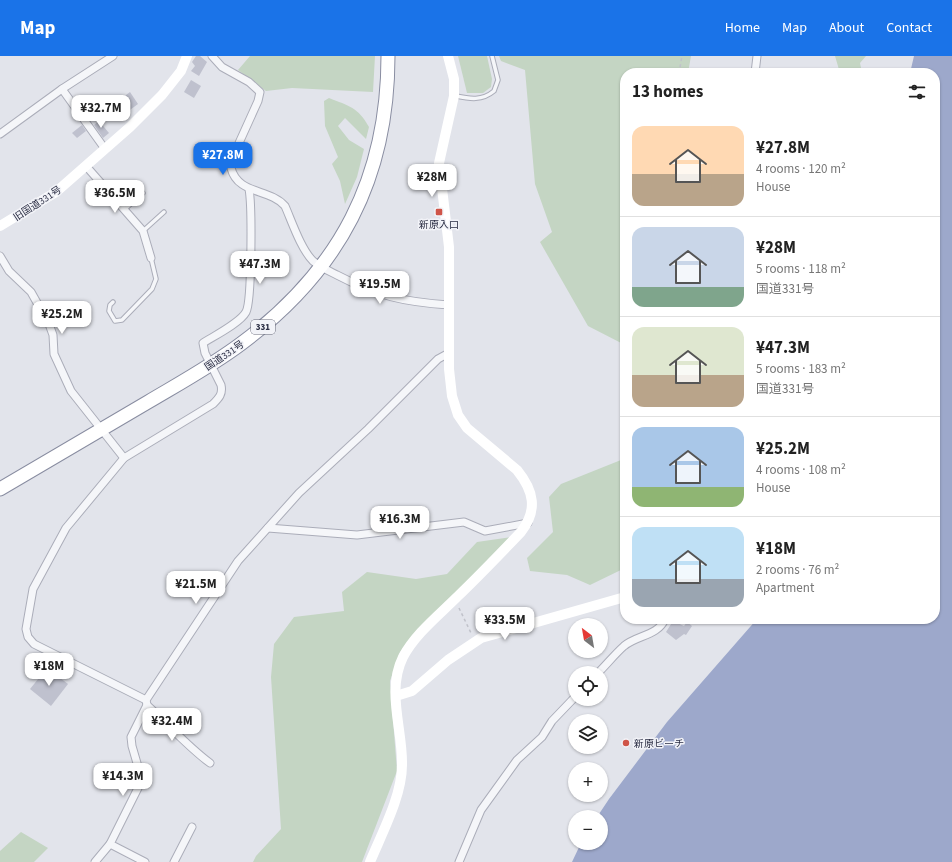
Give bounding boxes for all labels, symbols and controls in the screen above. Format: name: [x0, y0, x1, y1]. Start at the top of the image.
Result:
text: Map: [20, 15, 55, 42]
text: Home: [725, 18, 760, 38]
text: Map: [782, 18, 807, 38]
text: About: [829, 18, 864, 38]
text: Contact: [886, 18, 932, 38]
text: 13 homes: [632, 80, 703, 104]
icon: filters: [906, 81, 928, 103]
pin: ¥32.7M: [68, 95, 134, 129]
text: ¥32.7M: [80, 99, 122, 117]
text: ¥27.8M: [756, 136, 810, 160]
pin: ¥27.8M: [190, 142, 256, 176]
icon: home: [664, 142, 712, 190]
text: ¥27.8M: [202, 146, 244, 164]
text: 4 rooms · 120 m²: [756, 160, 846, 178]
pin: ¥28M: [408, 164, 456, 198]
text: ¥28M: [417, 168, 447, 186]
text: House: [756, 178, 791, 196]
pin: ¥36.5M: [82, 180, 148, 214]
street label: 旧国道331号: [11, 183, 64, 225]
text: ¥36.5M: [94, 184, 136, 202]
marker: 新原入口: [434, 207, 444, 217]
place label: 新原入口: [419, 218, 459, 232]
text: ¥28M: [756, 236, 796, 260]
icon: home: [664, 243, 712, 291]
pin: ¥47.3M: [227, 251, 293, 285]
text: ¥47.3M: [239, 255, 281, 273]
text: 5 rooms · 118 m²: [756, 260, 846, 278]
pin: ¥19.5M: [347, 271, 413, 305]
text: ¥19.5M: [359, 275, 401, 293]
text: 国道331号: [756, 280, 814, 298]
pin: ¥25.2M: [29, 301, 95, 335]
text: ¥25.2M: [41, 305, 83, 323]
road number: 331: [251, 320, 275, 334]
text: ¥47.3M: [756, 336, 810, 360]
street label: 国道331号: [202, 337, 247, 374]
icon: home: [664, 343, 712, 391]
text: 5 rooms · 183 m²: [756, 360, 846, 378]
text: 国道331号: [756, 380, 814, 398]
text: ¥25.2M: [756, 437, 810, 461]
icon: home: [664, 443, 712, 491]
text: 4 rooms · 108 m²: [756, 461, 846, 479]
text: House: [756, 479, 791, 497]
pin: ¥16.3M: [367, 506, 433, 540]
text: ¥16.3M: [379, 510, 421, 528]
text: ¥18M: [756, 537, 796, 561]
icon: home: [664, 543, 712, 591]
text: 2 rooms · 76 m²: [756, 561, 839, 579]
pin: ¥21.5M: [163, 571, 229, 605]
text: ¥21.5M: [175, 575, 217, 593]
text: Apartment: [756, 579, 814, 597]
pin: ¥33.5M: [472, 607, 538, 641]
text: ¥33.5M: [484, 611, 526, 629]
north arrow: [568, 618, 608, 658]
map controls: [568, 618, 608, 850]
pin: ¥18M: [25, 653, 73, 687]
text: ¥18M: [34, 657, 64, 675]
button: locate: [568, 666, 608, 706]
pin: ¥32.4M: [139, 708, 205, 742]
text: ¥32.4M: [151, 712, 193, 730]
button: layers: [568, 714, 608, 754]
place label: 新原ビーチ: [634, 737, 684, 751]
marker: 新原ビーチ: [621, 738, 631, 748]
button: +: [568, 762, 608, 802]
pin: ¥14.3M: [90, 763, 156, 797]
text: ¥14.3M: [102, 767, 144, 785]
button: −: [568, 810, 608, 850]

